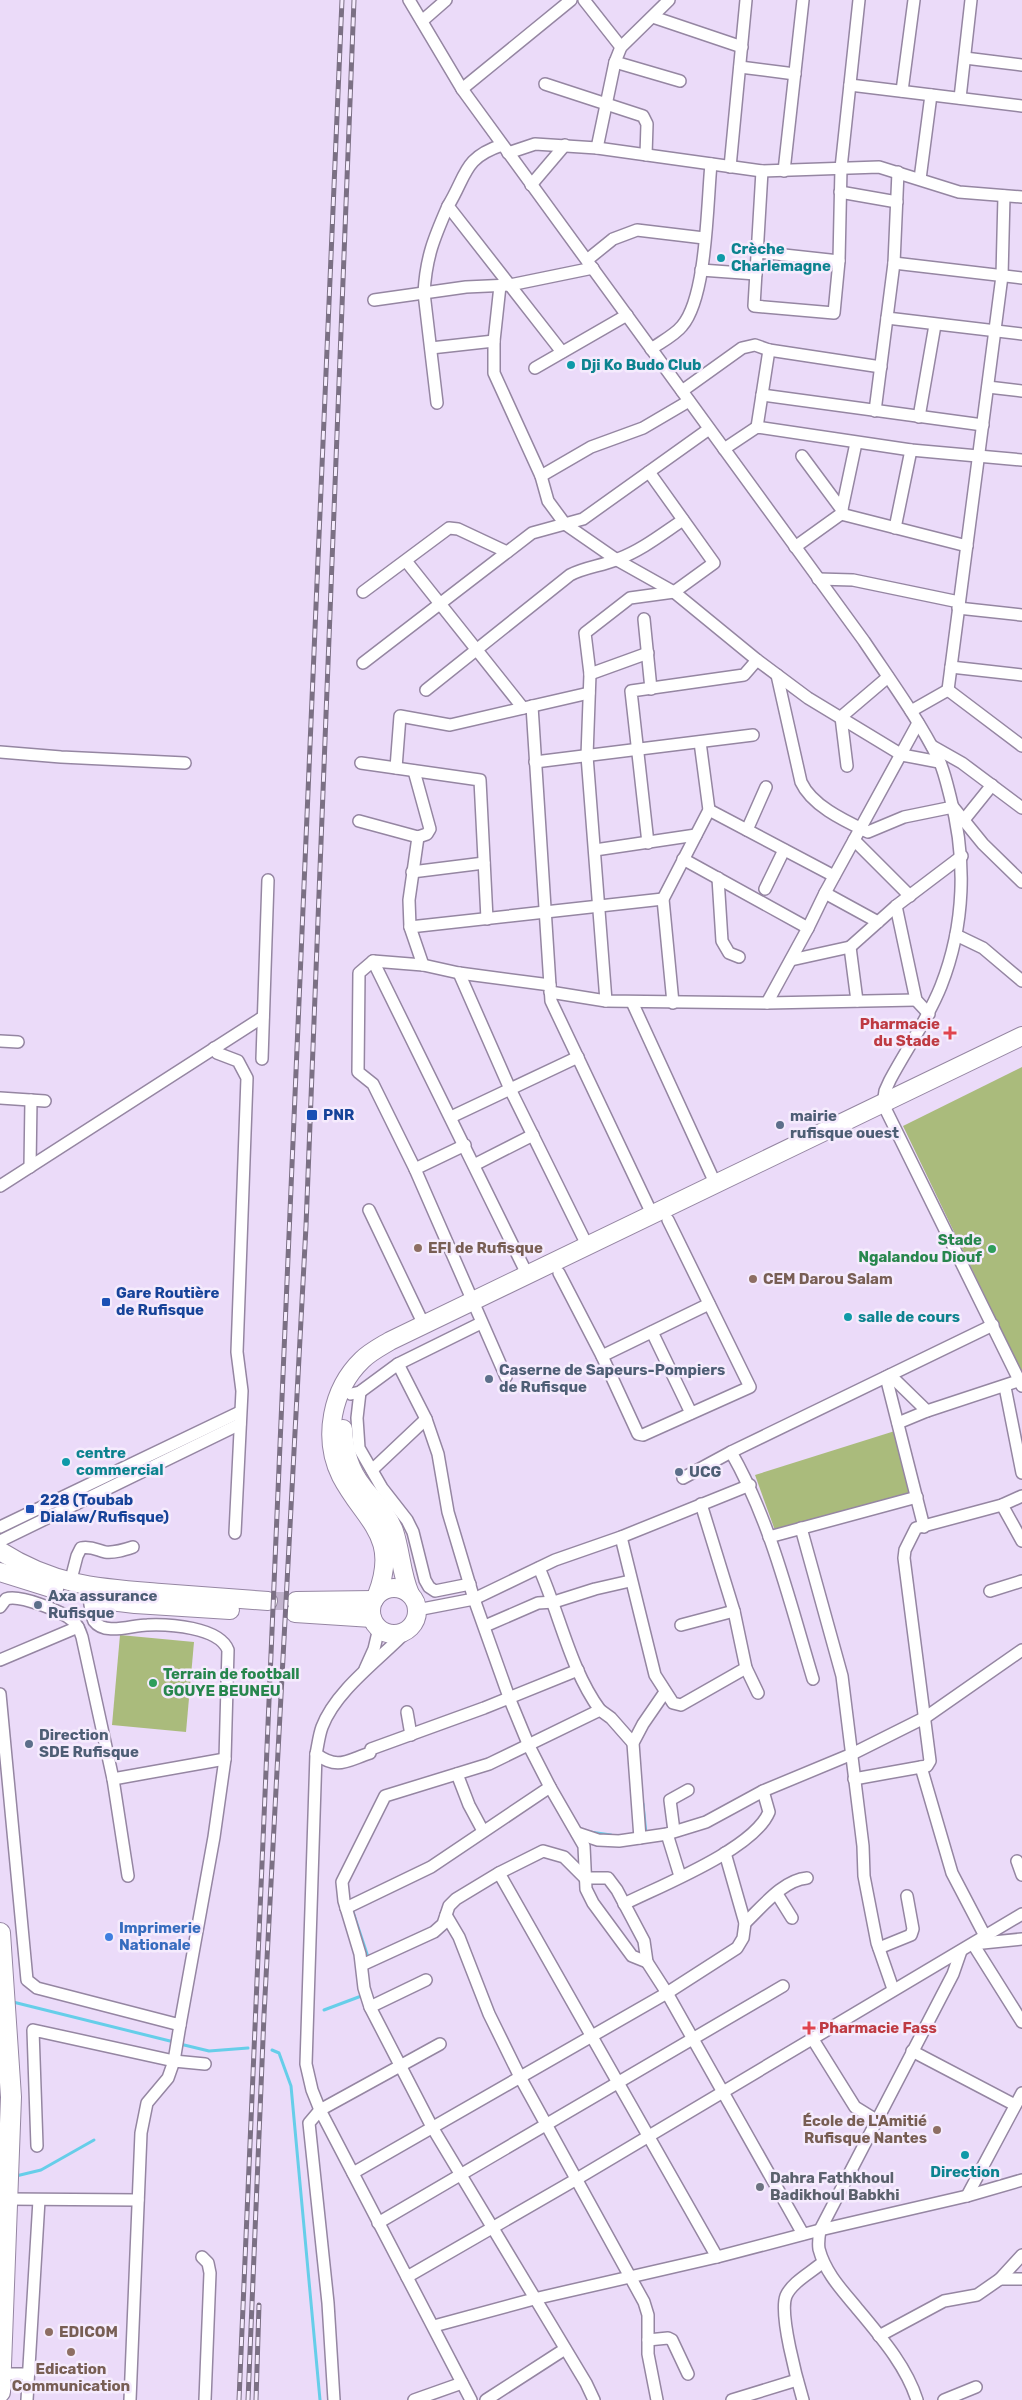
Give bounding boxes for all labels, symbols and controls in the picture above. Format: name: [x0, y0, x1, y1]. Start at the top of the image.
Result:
place label: Crèche Charlemagne: [731, 240, 831, 275]
marker: Crèche Charlemagne: [715, 252, 727, 264]
place label: Dji Ko Budo Club: [581, 356, 702, 374]
marker: Dji Ko Budo Club: [565, 359, 577, 371]
place label: Pharmacie du Stade: [860, 1015, 940, 1050]
marker: Pharmacie du Stade: [944, 1027, 956, 1039]
place label: PNR: [323, 1106, 354, 1124]
place label: mairie rufisque ouest: [790, 1107, 899, 1142]
marker: PNR: [305, 1108, 319, 1122]
marker: mairie rufisque ouest: [774, 1119, 786, 1131]
place label: Stade Ngalandou Diouf: [858, 1231, 982, 1266]
place label: EFI de Rufisque: [428, 1239, 543, 1257]
marker: EFI de Rufisque: [412, 1242, 424, 1254]
marker: Stade Ngalandou Diouf: [986, 1243, 998, 1255]
place label: CEM Darou Salam: [763, 1270, 893, 1288]
marker: CEM Darou Salam: [747, 1273, 759, 1285]
place label: Gare Routière de Rufisque: [116, 1284, 219, 1319]
marker: Gare Routière de Rufisque: [100, 1296, 112, 1308]
place label: salle de cours: [858, 1308, 960, 1326]
marker: salle de cours: [842, 1311, 854, 1323]
place label: Caserne de Sapeurs-Pompiers de Rufisque: [499, 1361, 725, 1396]
marker: Caserne de Sapeurs-Pompiers de Rufisque: [483, 1373, 495, 1385]
place label: centre commercial: [76, 1444, 163, 1479]
marker: centre commercial: [60, 1456, 72, 1468]
place label: UCG: [689, 1463, 721, 1481]
marker: UCG: [673, 1466, 685, 1478]
place label: 228 (Toubab Dialaw/Rufisque): [40, 1491, 169, 1526]
marker: 228 (Toubab Dialaw/Rufisque): [24, 1503, 36, 1515]
place label: Axa assurance Rufisque: [48, 1587, 158, 1622]
marker: Axa assurance Rufisque: [32, 1599, 44, 1611]
place label: Terrain de football GOUYE BEUNEU: [163, 1665, 300, 1700]
marker: Terrain de football GOUYE BEUNEU: [147, 1677, 159, 1689]
place label: Direction SDE Rufisque: [39, 1726, 139, 1761]
marker: Direction SDE Rufisque: [23, 1738, 35, 1750]
place label: Imprimerie Nationale: [119, 1919, 201, 1954]
marker: Imprimerie Nationale: [103, 1931, 115, 1943]
place label: Pharmacie Fass: [819, 2019, 937, 2037]
marker: Pharmacie Fass: [803, 2022, 815, 2034]
place label: École de L'Amitié Rufisque Nantes: [802, 2112, 927, 2147]
marker: École de L'Amitié Rufisque Nantes: [931, 2124, 943, 2136]
marker: Direction: [959, 2149, 971, 2161]
place label: Direction: [930, 2163, 1000, 2181]
place label: Dahra Fathkhoul Badikhoul Babkhi: [770, 2169, 900, 2204]
marker: Dahra Fathkhoul Badikhoul Babkhi: [754, 2181, 766, 2193]
place label: EDICOM: [59, 2323, 118, 2341]
marker: EDICOM: [43, 2326, 55, 2338]
marker: Edication Communication: [65, 2346, 77, 2358]
place label: Edication Communication: [12, 2360, 130, 2395]

